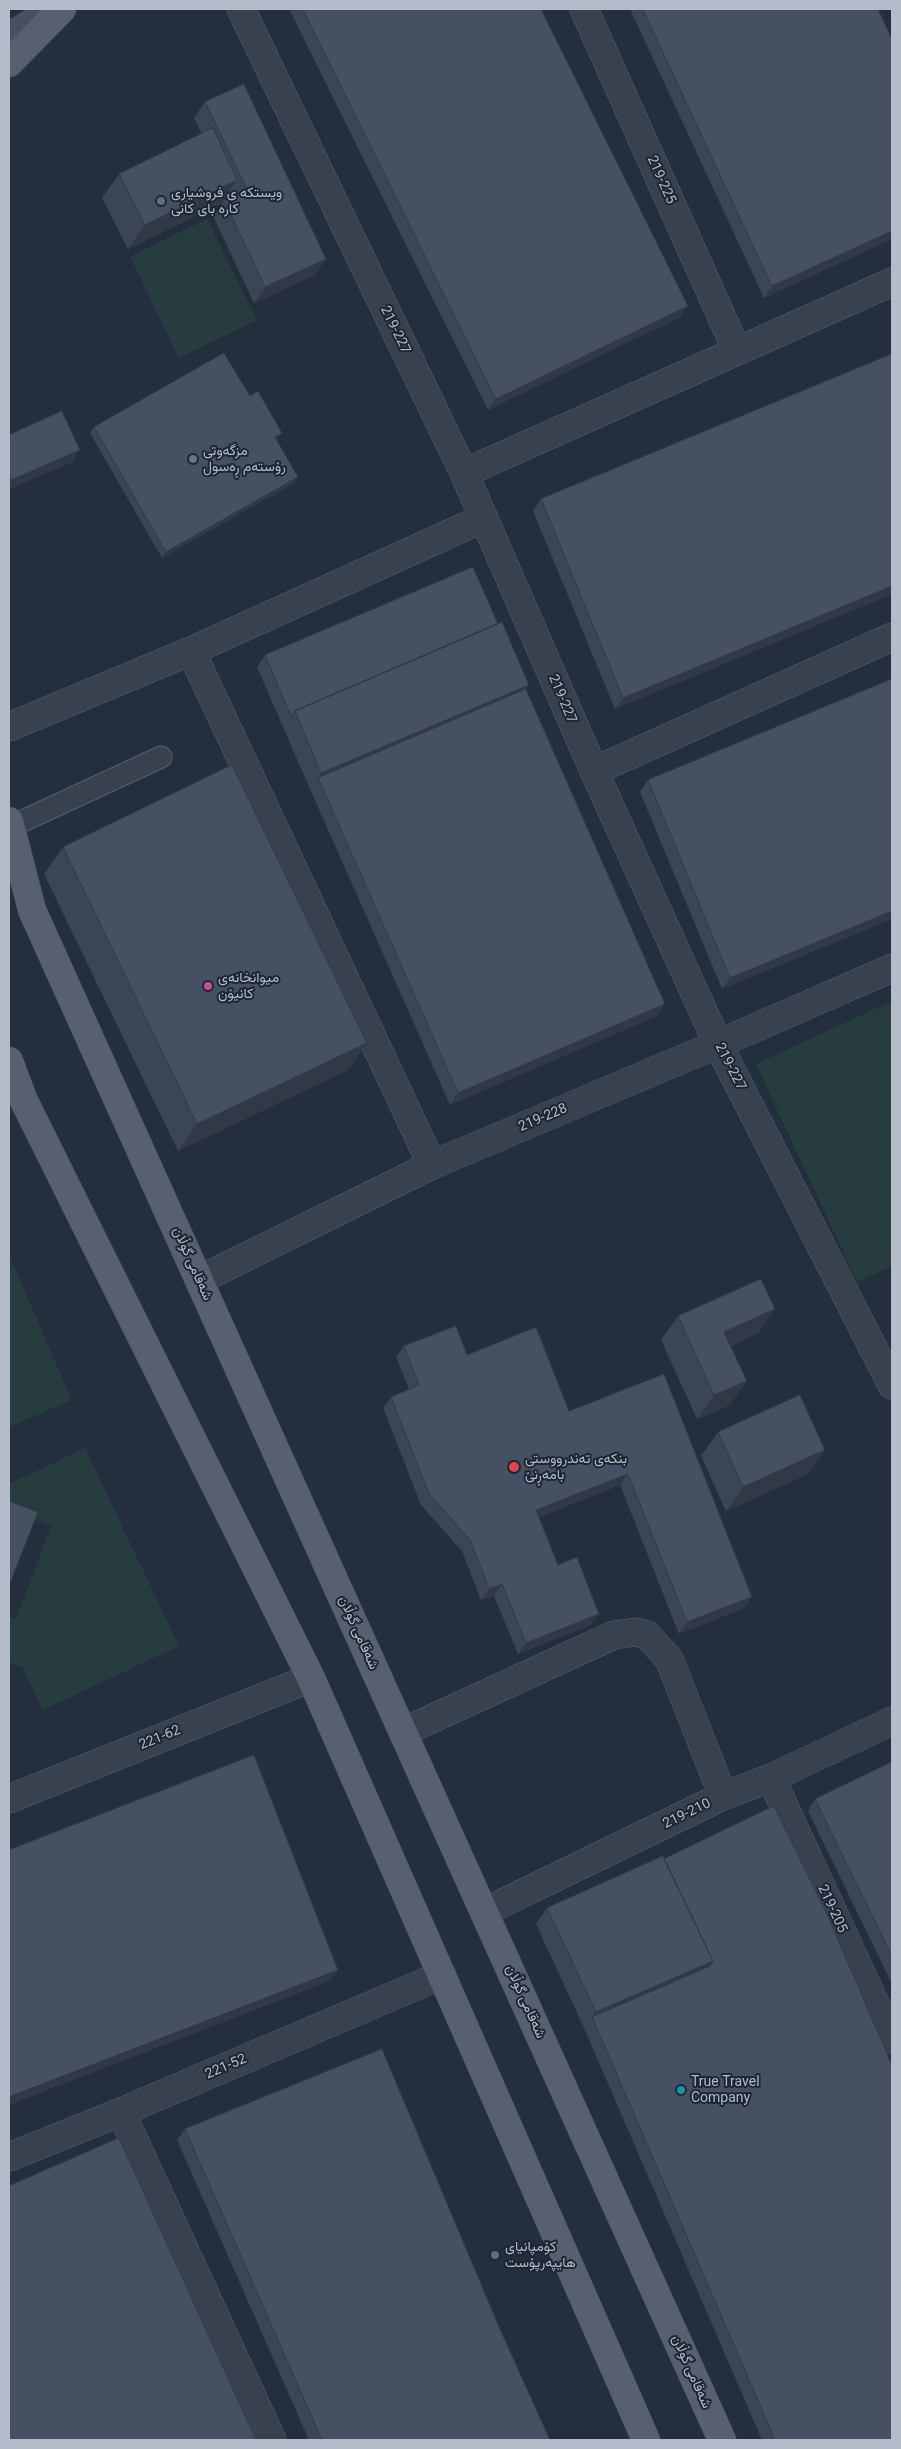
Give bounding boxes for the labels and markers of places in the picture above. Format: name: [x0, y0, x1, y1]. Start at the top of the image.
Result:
place label: ويستكه ى فروشيارى كاره باى كانى: [171, 185, 282, 218]
marker: ويستكه ى فروشيارى كاره باى كانى: [155, 195, 167, 207]
place label: مزگەوتی رۆستەم ڕەسول: [203, 443, 286, 476]
marker: مزگەوتی رۆستەم ڕەسول: [187, 453, 199, 465]
place label: میوانخانەی کانیۆن: [218, 970, 279, 1002]
marker: میوانخانەی کانیۆن: [202, 980, 214, 992]
place label: بنکەی تەندرووستی بامەڕنێ: [525, 1451, 627, 1484]
marker: بنکەی تەندرووستی بامەڕنێ: [507, 1460, 521, 1474]
place label: True Travel Company: [691, 2074, 760, 2106]
marker: True Travel Company: [675, 2084, 687, 2096]
place label: کۆمپانیای هایپەرپۆست: [505, 2239, 576, 2272]
marker: کۆمپانیای هایپەرپۆست: [489, 2249, 501, 2261]

